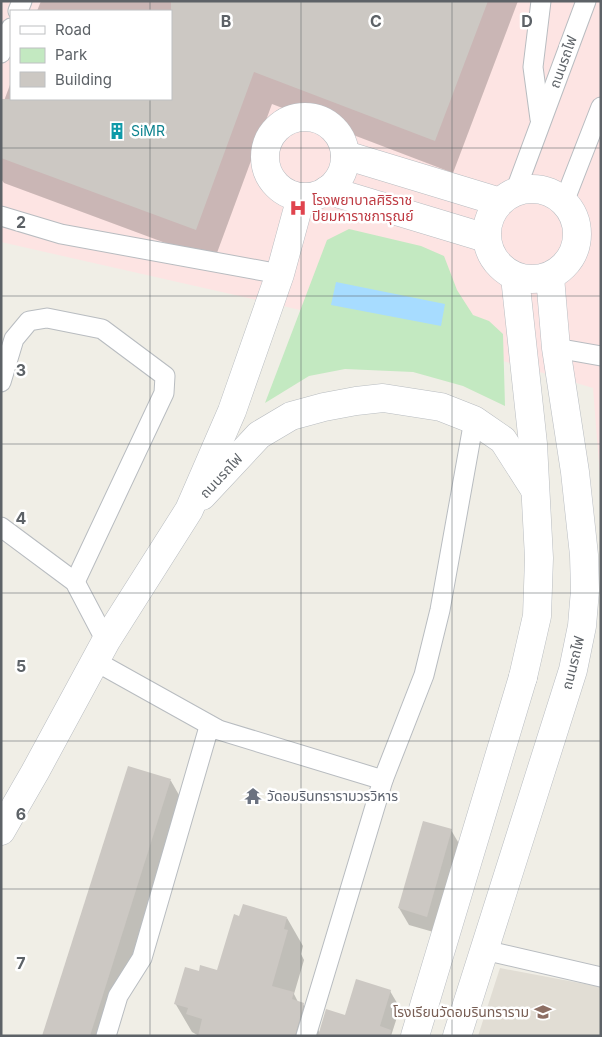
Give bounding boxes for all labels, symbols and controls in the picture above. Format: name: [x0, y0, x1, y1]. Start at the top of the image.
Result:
legend: [10, 10, 172, 100]
text: B: [221, 11, 231, 31]
text: C: [370, 11, 382, 31]
text: D: [521, 11, 533, 31]
text: Road: [55, 20, 91, 39]
street label: ถนนรถไฟ: [545, 33, 580, 90]
text: Park: [55, 45, 88, 64]
text: Building: [55, 70, 112, 89]
building icon: SiMR: [107, 121, 127, 141]
place label: SiMR: [131, 122, 165, 139]
place label: โรงพยาบาลศิริราช ปิยมหาราชการุณย์: [311, 191, 414, 225]
hospital icon: โรงพยาบาลศิริราช ปิยมหาราชการุณย์: [288, 198, 308, 218]
text: 2: [16, 212, 26, 232]
text: 3: [16, 360, 26, 380]
street label: ถนนรถไฟ: [196, 450, 246, 501]
text: 4: [16, 508, 27, 528]
street label: ถนนรถไฟ: [558, 634, 587, 691]
text: 5: [16, 656, 26, 676]
temple icon: วัดอมรินทรารามวรวิหาร: [243, 786, 263, 806]
place label: วัดอมรินทรารามวรวิหาร: [267, 787, 398, 804]
text: 6: [16, 804, 26, 824]
text: 7: [16, 953, 26, 973]
school or university icon: โรงเรียนวัดอมรินทราราม: [533, 1002, 553, 1022]
place label: โรงเรียนวัดอมรินทราราม: [393, 1003, 529, 1020]

